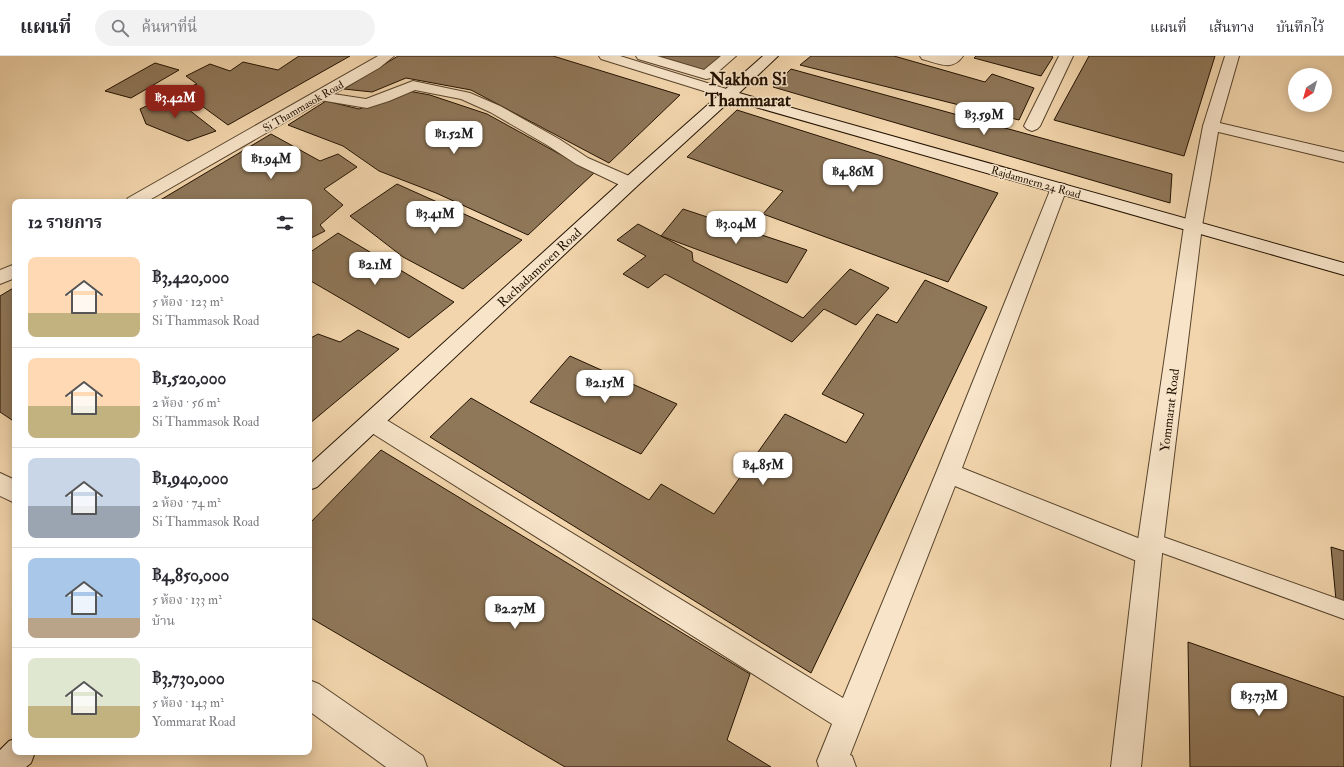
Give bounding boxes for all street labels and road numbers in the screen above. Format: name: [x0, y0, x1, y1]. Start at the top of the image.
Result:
street label: Si Thammasok Road: [261, 78, 346, 135]
street label: Rajdamnern 24 Road: [989, 163, 1083, 203]
street label: Rachadamnoen Road: [494, 224, 585, 311]
street label: Yommarat Road: [1157, 367, 1183, 453]

